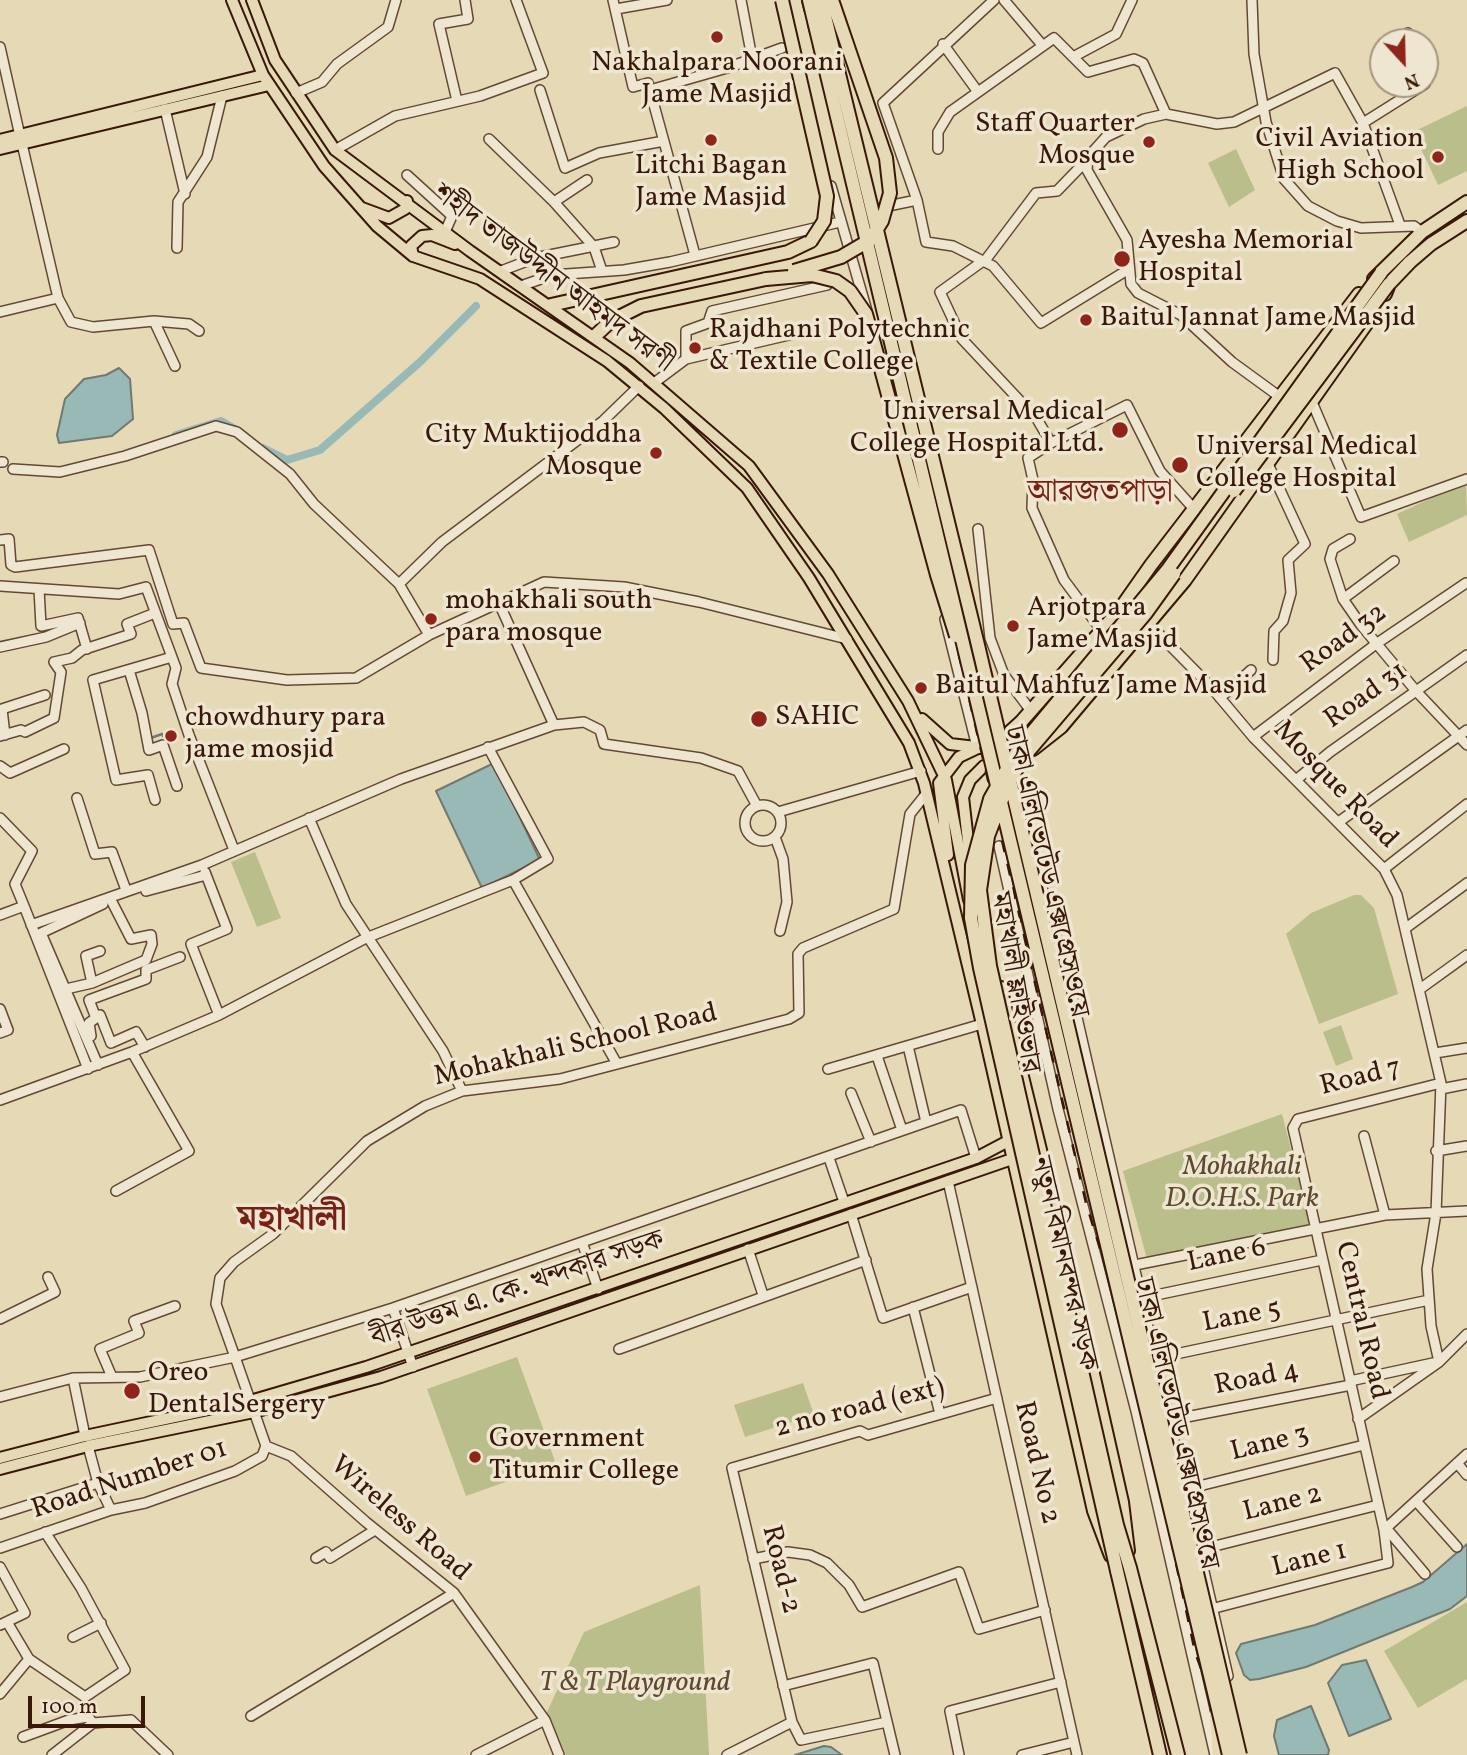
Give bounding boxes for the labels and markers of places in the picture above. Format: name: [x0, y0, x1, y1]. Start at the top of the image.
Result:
marker: Nakhalpara Noorani Jame Masjid: [709, 29, 725, 45]
place label: Nakhalpara Noorani Jame Masjid: [591, 48, 843, 114]
place label: Staff Quarter Mosque: [975, 109, 1135, 175]
place label: Civil Aviation High School: [1255, 124, 1424, 190]
marker: Litchi Bagan Jame Masjid: [703, 132, 719, 148]
marker: Staff Quarter Mosque: [1141, 134, 1157, 150]
marker: Civil Aviation High School: [1430, 149, 1446, 165]
place label: Litchi Bagan Jame Masjid: [635, 151, 787, 217]
place label: Ayesha Memorial Hospital: [1138, 226, 1353, 292]
marker: Ayesha Memorial Hospital: [1112, 249, 1132, 269]
place label: Baitul Jannat Jame Masjid: [1100, 303, 1416, 337]
marker: Baitul Jannat Jame Masjid: [1078, 312, 1094, 328]
place label: Rajdhani Polytechnic & Textile College: [709, 315, 970, 381]
marker: Rajdhani Polytechnic & Textile College: [687, 340, 703, 356]
place label: Universal Medical College Hospital Ltd.: [850, 397, 1104, 463]
place label: City Muktijoddha Mosque: [425, 420, 642, 486]
marker: Universal Medical College Hospital Ltd.: [1110, 420, 1130, 440]
place label: Universal Medical College Hospital: [1196, 432, 1417, 498]
marker: City Muktijoddha Mosque: [648, 445, 664, 461]
marker: Universal Medical College Hospital: [1170, 455, 1190, 475]
place label: mohakhali south para mosque: [445, 586, 653, 652]
place label: Arjotpara Jame Masjid: [1027, 593, 1178, 659]
marker: mohakhali south para mosque: [423, 611, 439, 627]
marker: Arjotpara Jame Masjid: [1005, 618, 1021, 634]
place label: Baitul Mahfuz Jame Masjid: [935, 671, 1267, 705]
marker: Baitul Mahfuz Jame Masjid: [913, 680, 929, 696]
place label: SAHIC: [775, 702, 859, 736]
place label: chowdhury para jame mosjid: [185, 703, 386, 769]
marker: SAHIC: [749, 709, 769, 729]
marker: chowdhury para jame mosjid: [163, 728, 179, 744]
place label: Oreo DentalSergery: [148, 1358, 325, 1424]
marker: Oreo DentalSergery: [122, 1381, 142, 1401]
place label: Government Titumir College: [489, 1424, 679, 1490]
marker: Government Titumir College: [467, 1449, 483, 1465]

